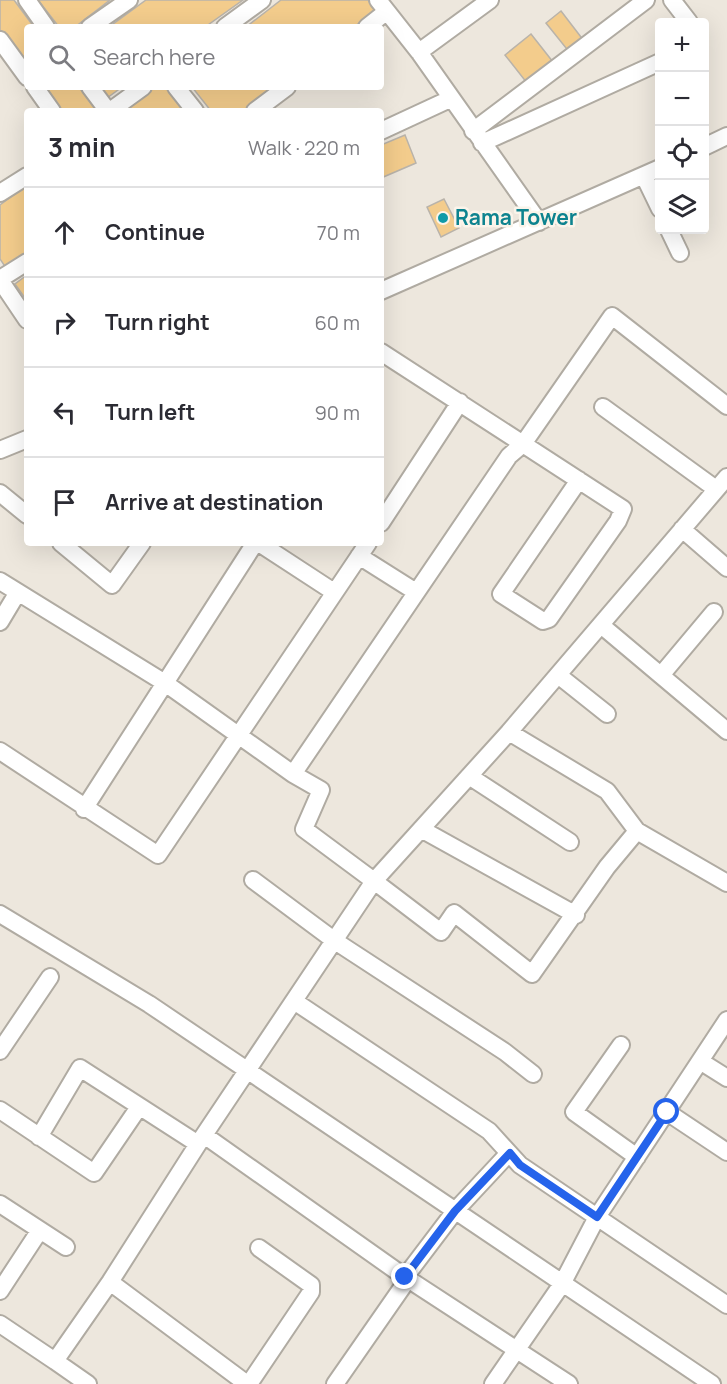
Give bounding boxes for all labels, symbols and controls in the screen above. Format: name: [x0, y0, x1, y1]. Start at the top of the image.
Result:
map controls: [655, 18, 709, 234]
button: +: [655, 18, 709, 72]
search box: [24, 24, 384, 90]
icon: search: [45, 41, 78, 74]
text: Search here: [93, 42, 215, 72]
button: −: [655, 72, 709, 126]
button: locate: [655, 126, 709, 180]
text: 3 min: [48, 129, 115, 165]
text: Walk · 220 m: [248, 134, 360, 161]
button: layers: [655, 180, 709, 234]
place label: Rama Tower: [455, 203, 577, 231]
marker: Rama Tower: [436, 211, 450, 225]
icon: ahead: [48, 216, 81, 249]
text: Continue: [105, 217, 205, 247]
text: 70 m: [317, 219, 360, 246]
icon: right: [48, 306, 81, 339]
text: Turn right: [105, 307, 210, 337]
text: 60 m: [314, 309, 360, 336]
icon: left: [48, 396, 81, 429]
text: Turn left: [105, 397, 195, 427]
text: 90 m: [314, 399, 360, 426]
icon: arrive: [48, 486, 81, 519]
text: Arrive at destination: [105, 487, 323, 517]
route start: [653, 1098, 679, 1124]
route end: [391, 1263, 417, 1289]

